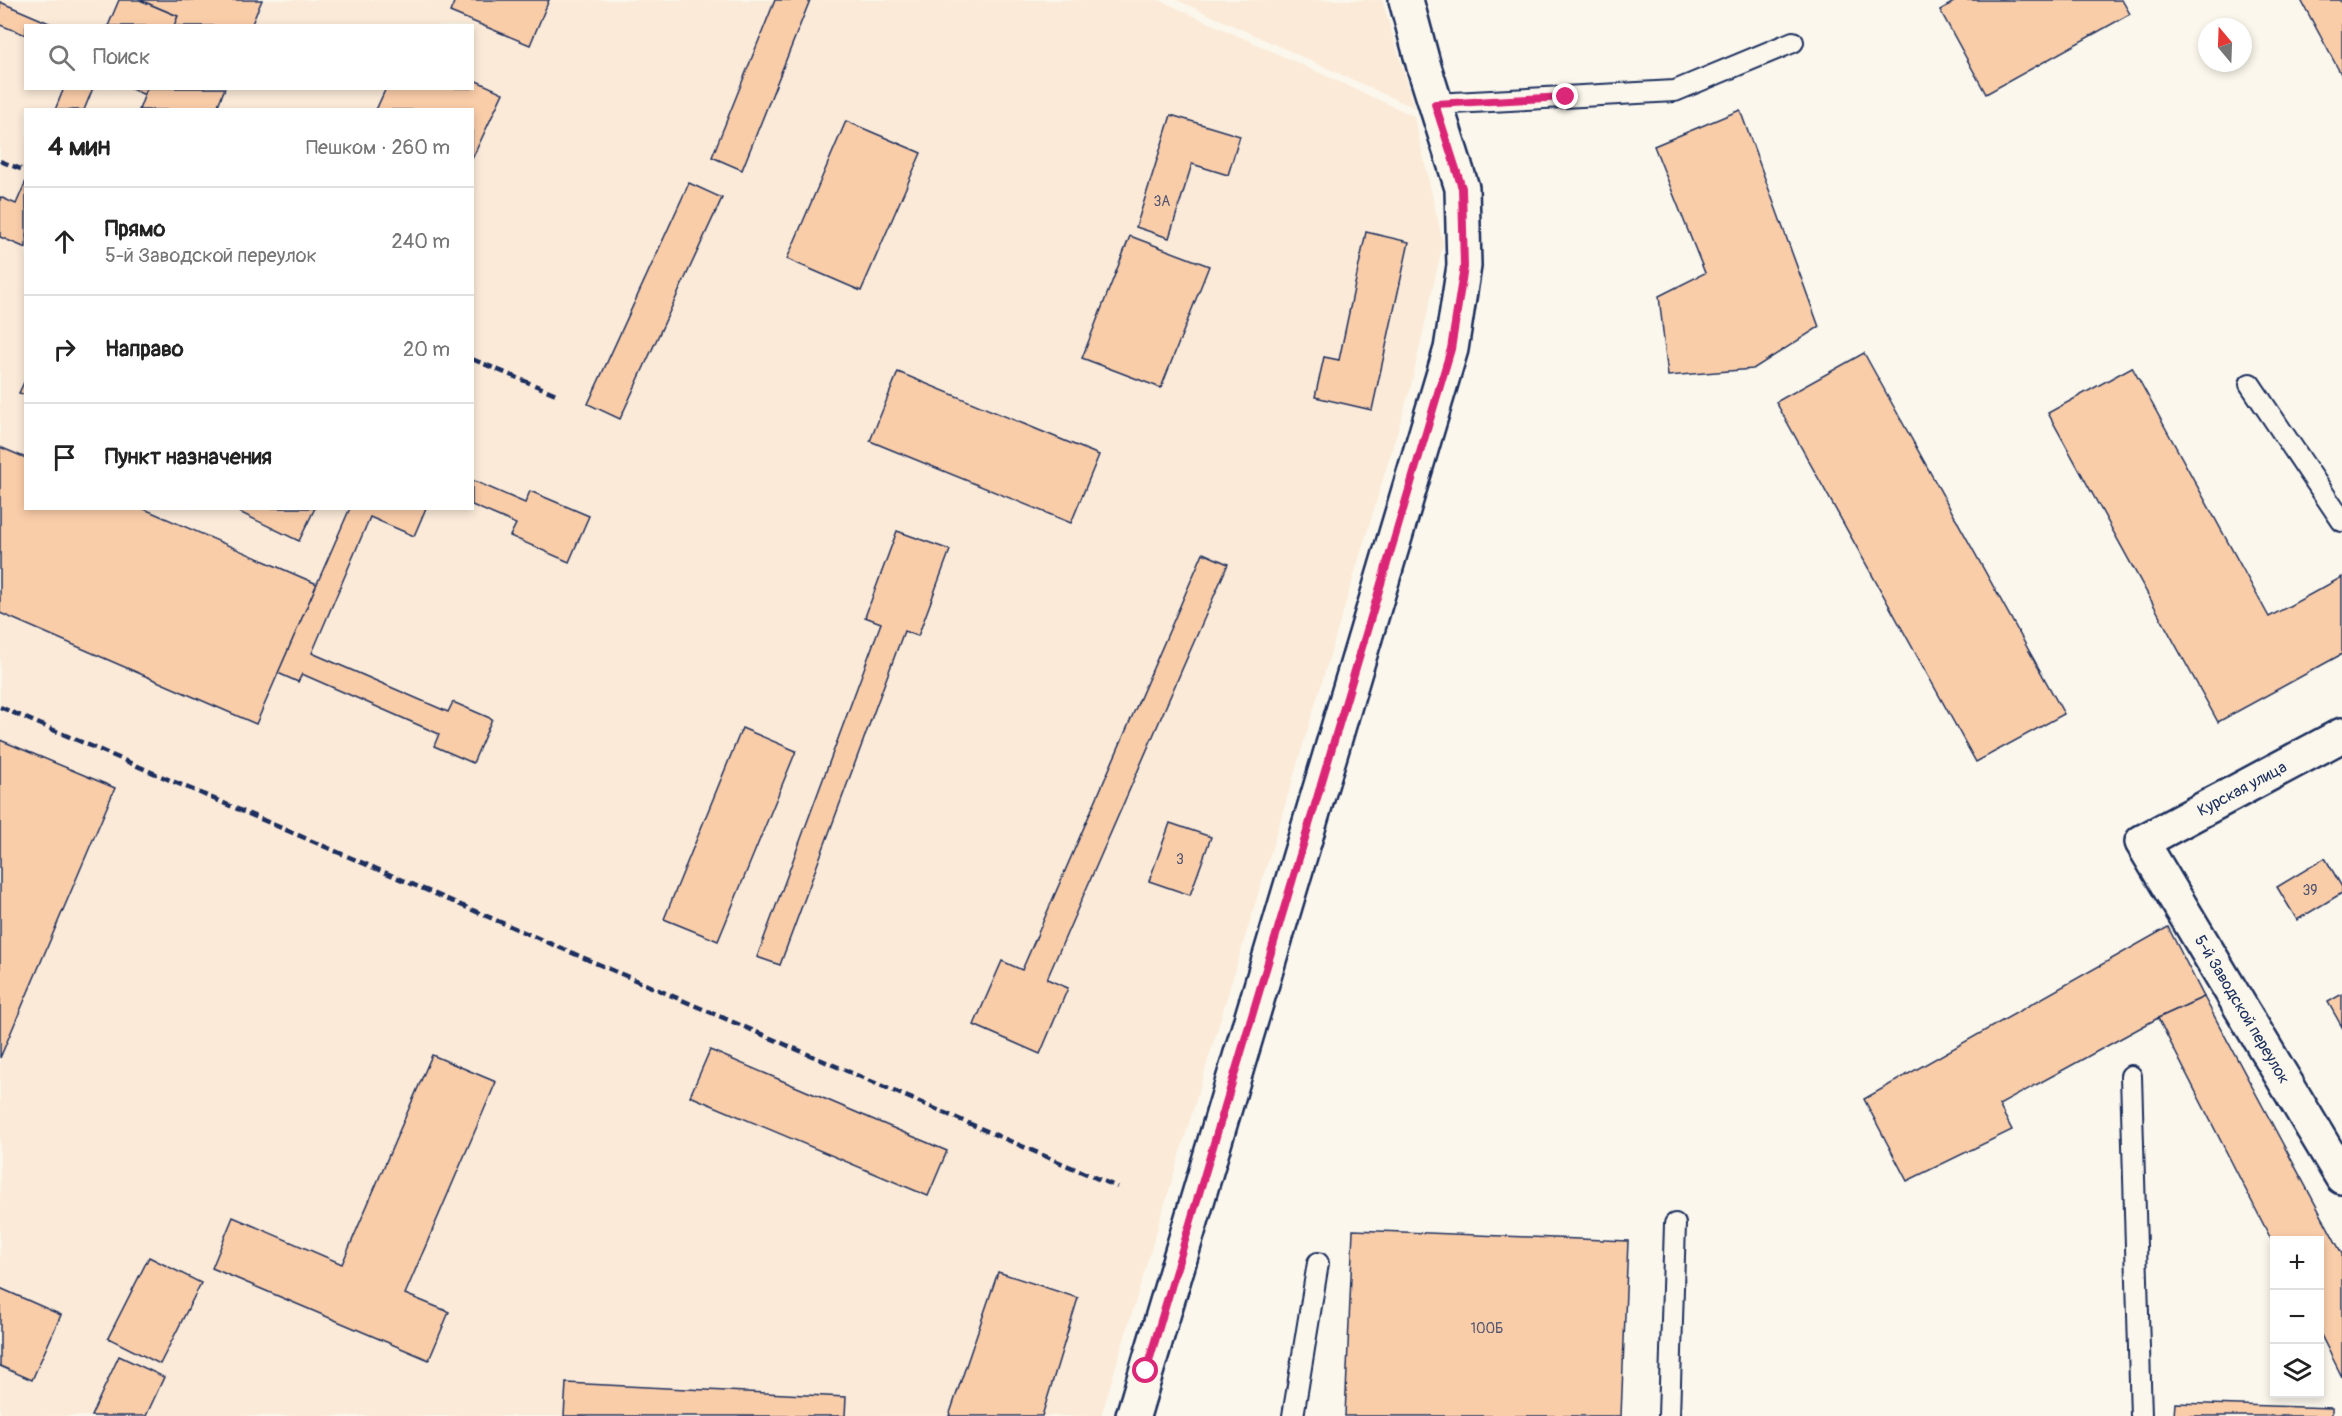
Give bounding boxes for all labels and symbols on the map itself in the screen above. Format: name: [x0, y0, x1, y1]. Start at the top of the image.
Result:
north arrow: [2198, 18, 2252, 72]
route end: [1552, 83, 1578, 109]
house number: 3А: [1154, 193, 1170, 210]
street label: Курская улица: [2194, 757, 2290, 821]
house number: 3: [1176, 851, 1184, 868]
house number: 39: [2302, 882, 2318, 899]
street label: 5-й Заводской переулок: [2190, 932, 2294, 1088]
house number: 100Б: [1471, 1320, 1504, 1337]
route start: [1132, 1357, 1158, 1383]

